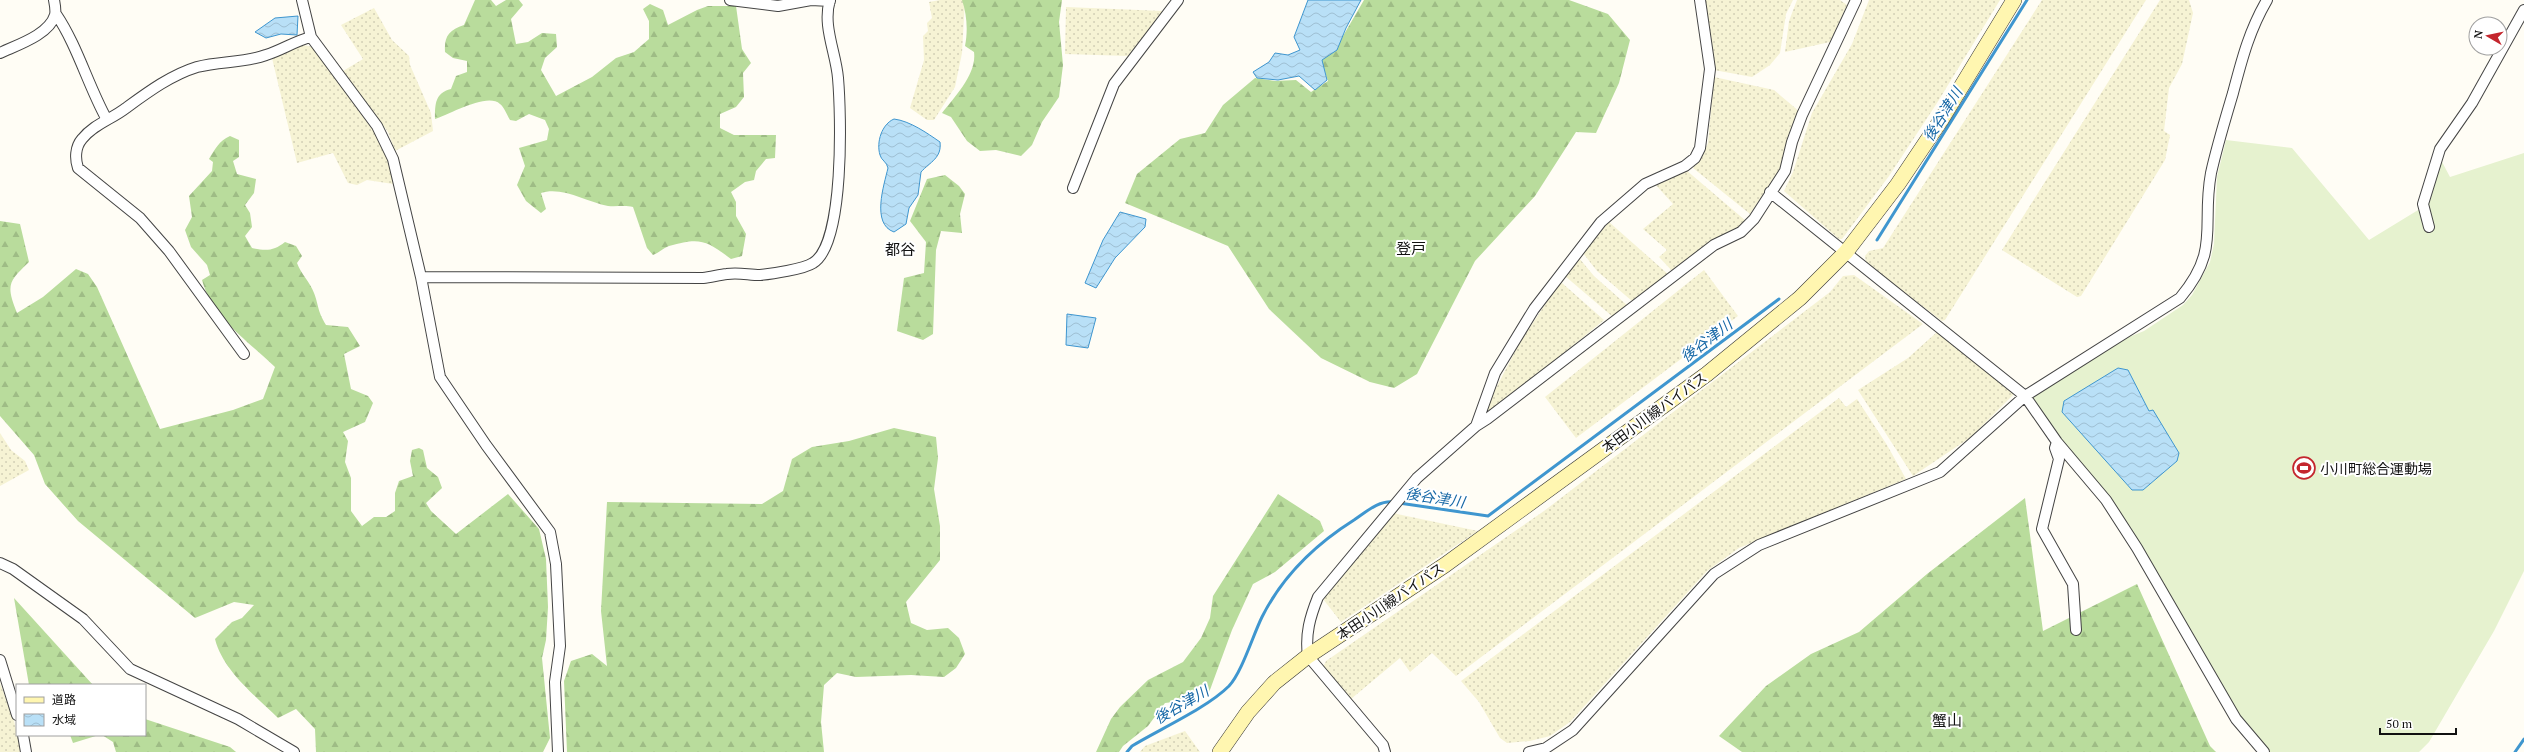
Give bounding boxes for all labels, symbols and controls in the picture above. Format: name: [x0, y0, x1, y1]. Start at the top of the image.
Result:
north arrow: [2468, 16, 2508, 56]
text: N: [2471, 29, 2486, 40]
water label: 後谷津川: [1918, 82, 1967, 145]
district label: 登戸: [1396, 238, 1426, 258]
district label: 都谷: [885, 239, 915, 259]
water label: 後谷津川: [1676, 313, 1738, 366]
street label: 本田小川線バイパス: [1598, 367, 1710, 457]
sports icon: 小川町総合運動場: [2291, 455, 2317, 481]
place label: 小川町総合運動場: [2320, 459, 2432, 478]
water label: 後谷津川: [1404, 482, 1468, 512]
street label: 本田小川線バイパス: [1333, 558, 1447, 644]
water label: 後谷津川: [1150, 679, 1214, 728]
legend: [16, 684, 146, 736]
text: 道路: [52, 692, 76, 707]
district label: 蟹山: [1932, 710, 1962, 730]
scale bar: [2380, 710, 2456, 736]
text: 水域: [52, 712, 76, 727]
text: 50 m: [2386, 716, 2413, 731]

